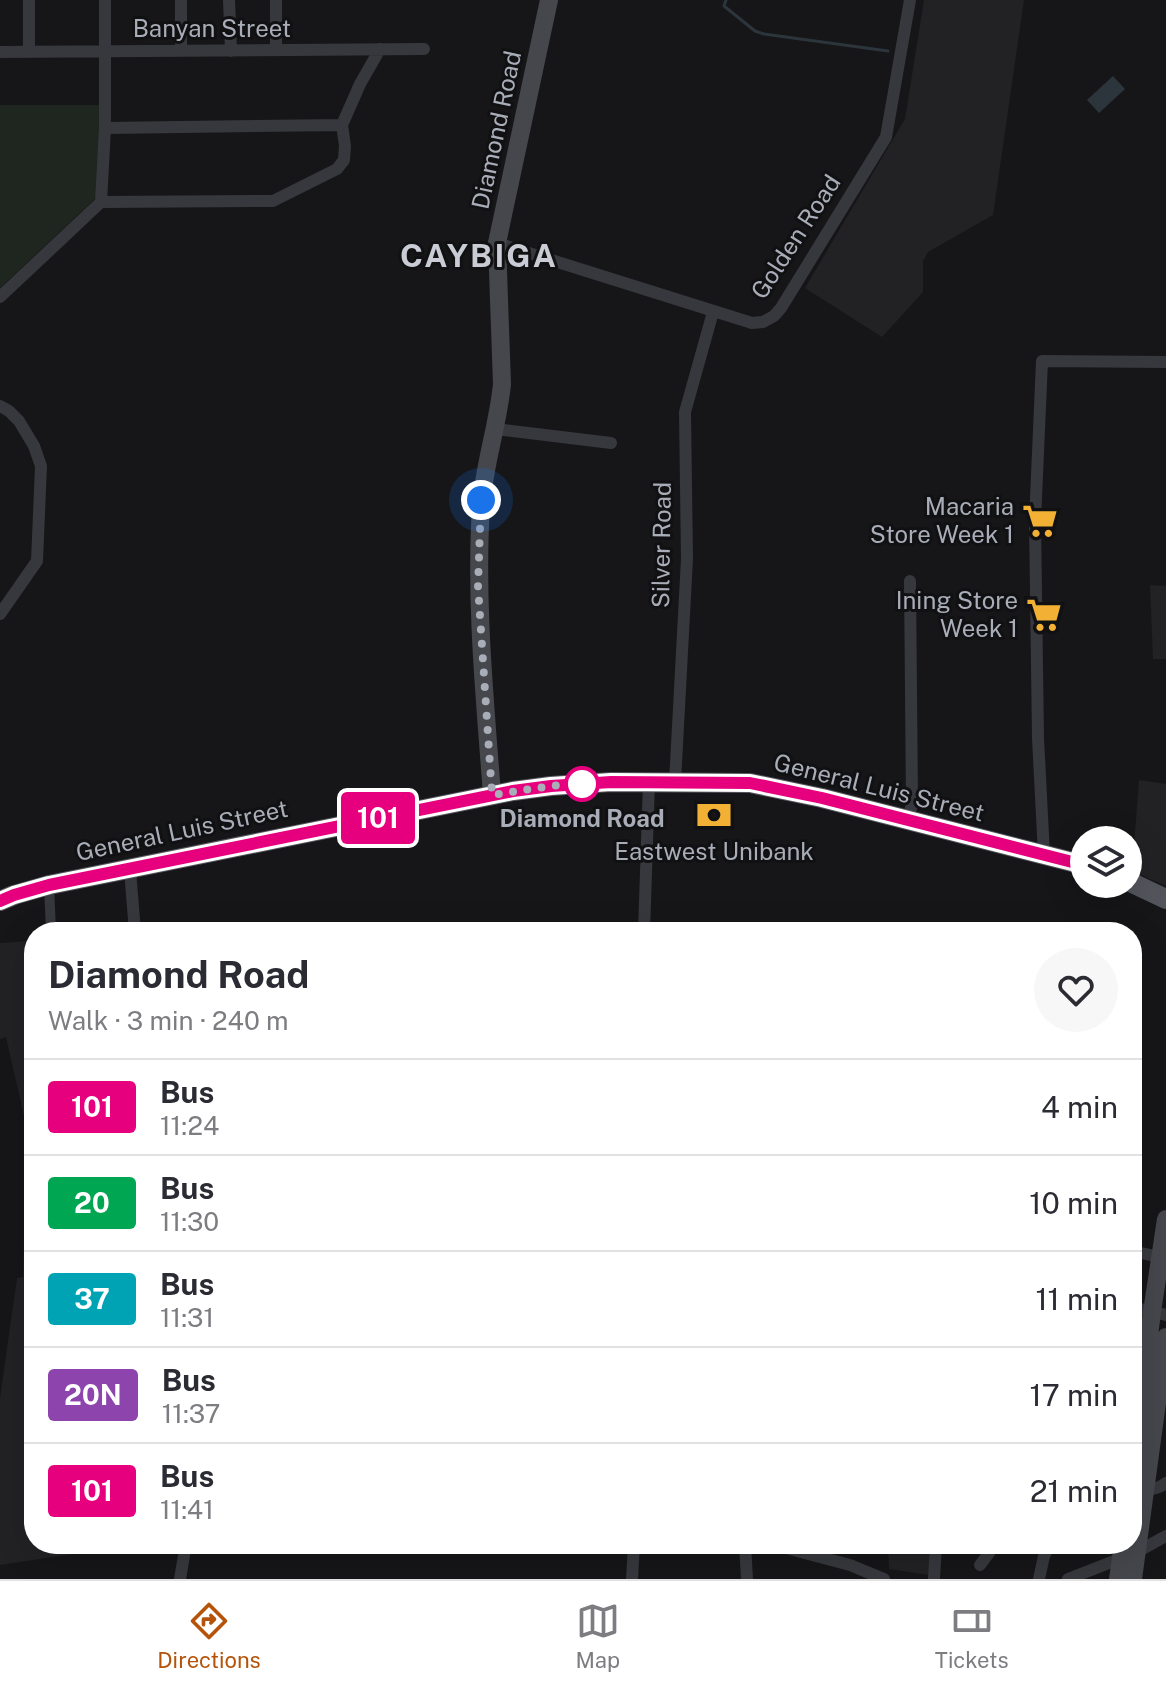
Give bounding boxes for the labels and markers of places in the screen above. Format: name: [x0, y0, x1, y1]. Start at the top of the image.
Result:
place label: Macaria Store Week 1: [870, 492, 1014, 548]
supermarket icon: Macaria Store Week 1: [1021, 502, 1059, 540]
place label: Ining Store Week 1: [896, 586, 1018, 642]
supermarket icon: Ining Store Week 1: [1025, 596, 1063, 634]
marker: Diamond Road: [565, 767, 599, 801]
bank icon: Eastwest Unibank: [695, 796, 733, 834]
place label: Diamond Road: [499, 804, 665, 832]
place label: Eastwest Unibank: [614, 837, 814, 865]

